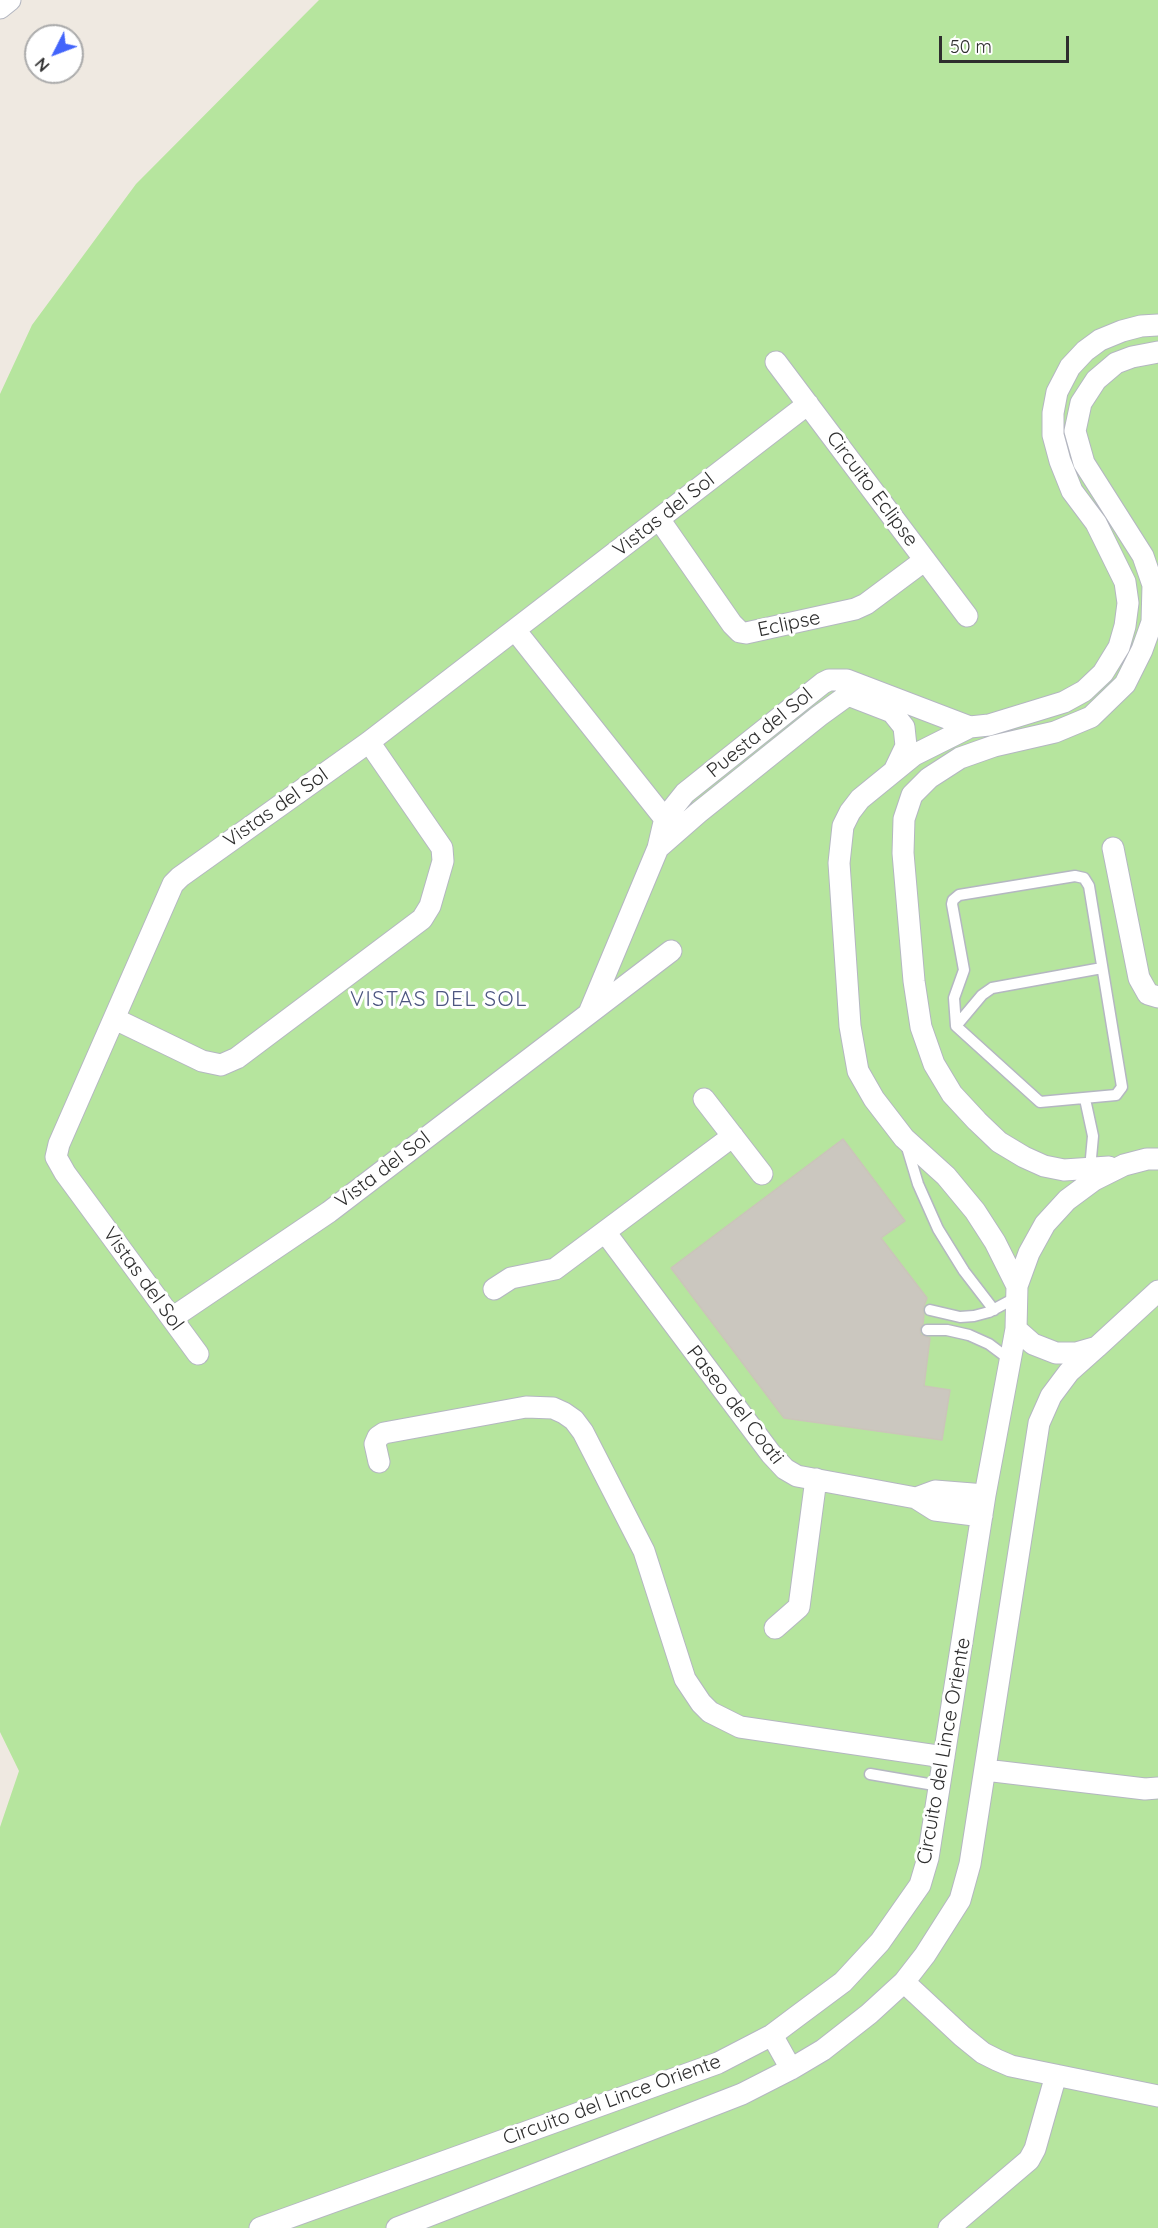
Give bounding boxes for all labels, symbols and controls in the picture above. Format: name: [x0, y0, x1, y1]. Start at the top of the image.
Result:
north arrow: [24, 24, 84, 84]
scale bar: [942, 24, 1072, 62]
text: 50 m: [950, 35, 992, 58]
text: N: [31, 54, 53, 76]
street label: Circuito Eclipse: [821, 427, 923, 551]
street label: Vistas del Sol: [609, 468, 719, 562]
street label: Eclipse: [756, 606, 822, 642]
street label: Puesta del Sol: [702, 683, 818, 783]
street label: Vistas del Sol: [219, 763, 333, 853]
district label: VISTAS DEL SOL: [350, 987, 528, 1013]
street label: Vista del Sol: [331, 1126, 435, 1214]
street label: Vistas del Sol: [97, 1223, 189, 1335]
street label: Paseo del Coati: [681, 1341, 789, 1469]
street label: Circuito del Lince Oriente: [912, 1636, 976, 1866]
street label: Circuito del Lince Oriente: [500, 2049, 724, 2151]

